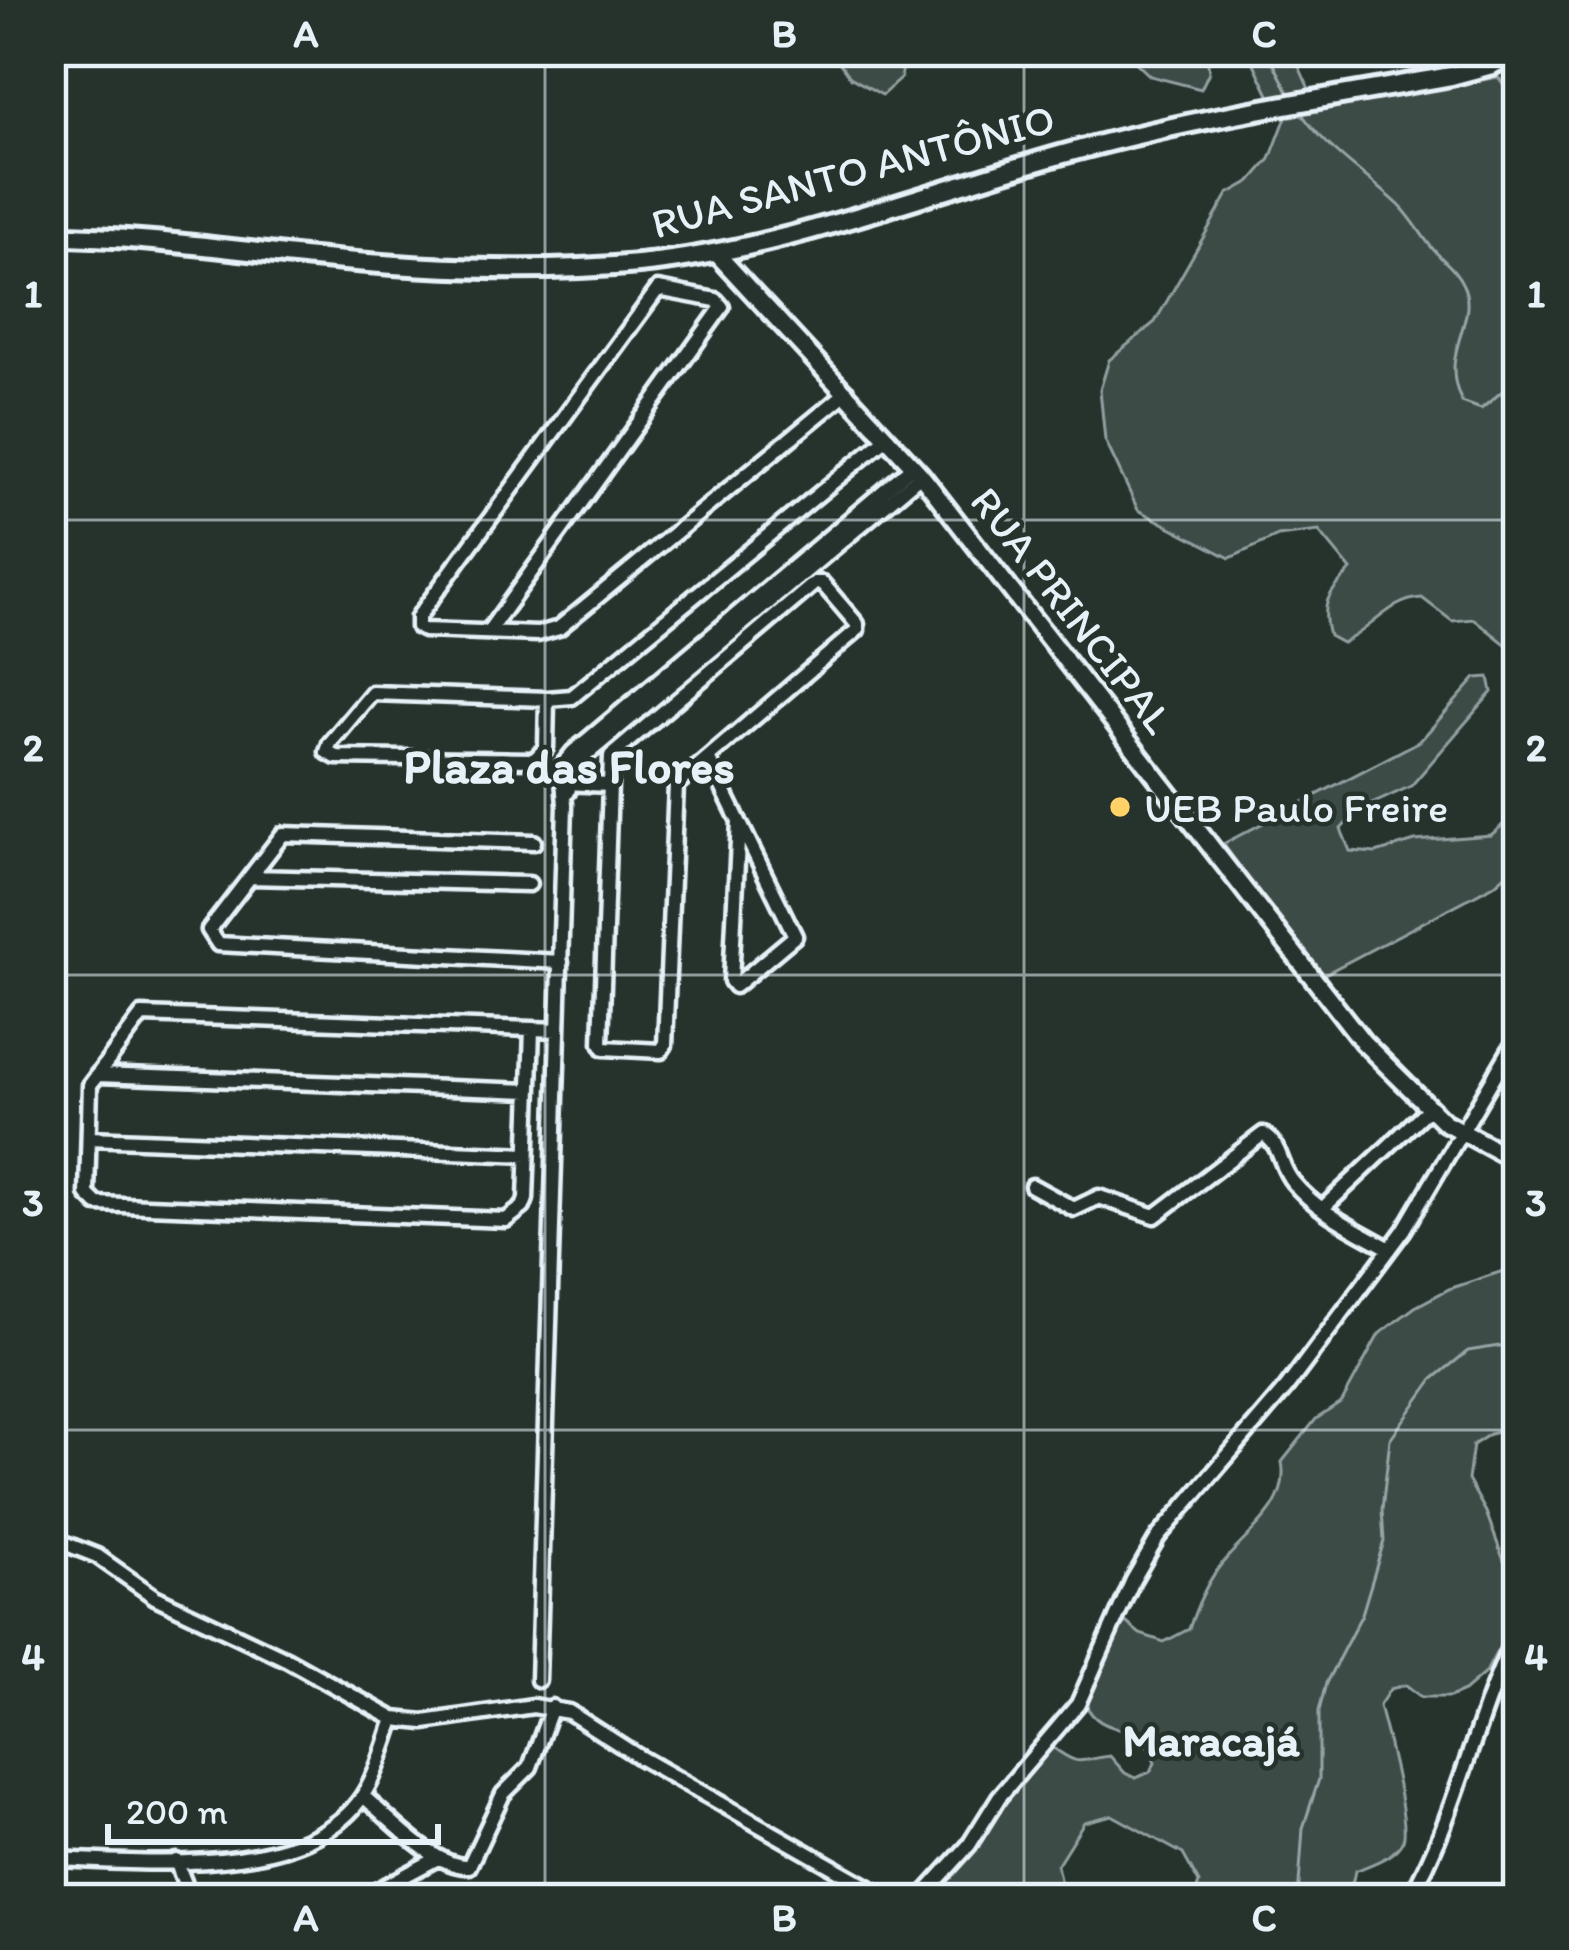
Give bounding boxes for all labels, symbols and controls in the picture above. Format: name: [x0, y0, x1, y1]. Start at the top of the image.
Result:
text: A: [294, 10, 319, 57]
text: B: [771, 10, 797, 57]
text: C: [1251, 10, 1277, 57]
street label: RUA SANTO ANTÔNIO: [646, 93, 1060, 249]
text: 1: [24, 270, 42, 317]
text: 1: [1527, 270, 1545, 317]
street label: RUA PRINCIPAL: [960, 477, 1184, 743]
text: 2: [23, 724, 44, 771]
text: 2: [1526, 724, 1547, 771]
district label: Plaza das Flores: [403, 737, 735, 795]
place label: UEB Paulo Freire: [1144, 782, 1448, 833]
marker: UEB Paulo Freire: [1107, 794, 1133, 820]
text: 3: [22, 1179, 44, 1226]
text: 3: [1525, 1179, 1547, 1226]
text: 4: [21, 1633, 45, 1680]
text: 4: [1524, 1633, 1548, 1680]
district label: Maracajá: [1122, 1713, 1300, 1767]
scale bar: [108, 1770, 438, 1844]
text: 200 m: [126, 1790, 228, 1833]
text: A: [294, 1894, 319, 1941]
text: B: [771, 1894, 797, 1941]
text: C: [1251, 1894, 1277, 1941]

